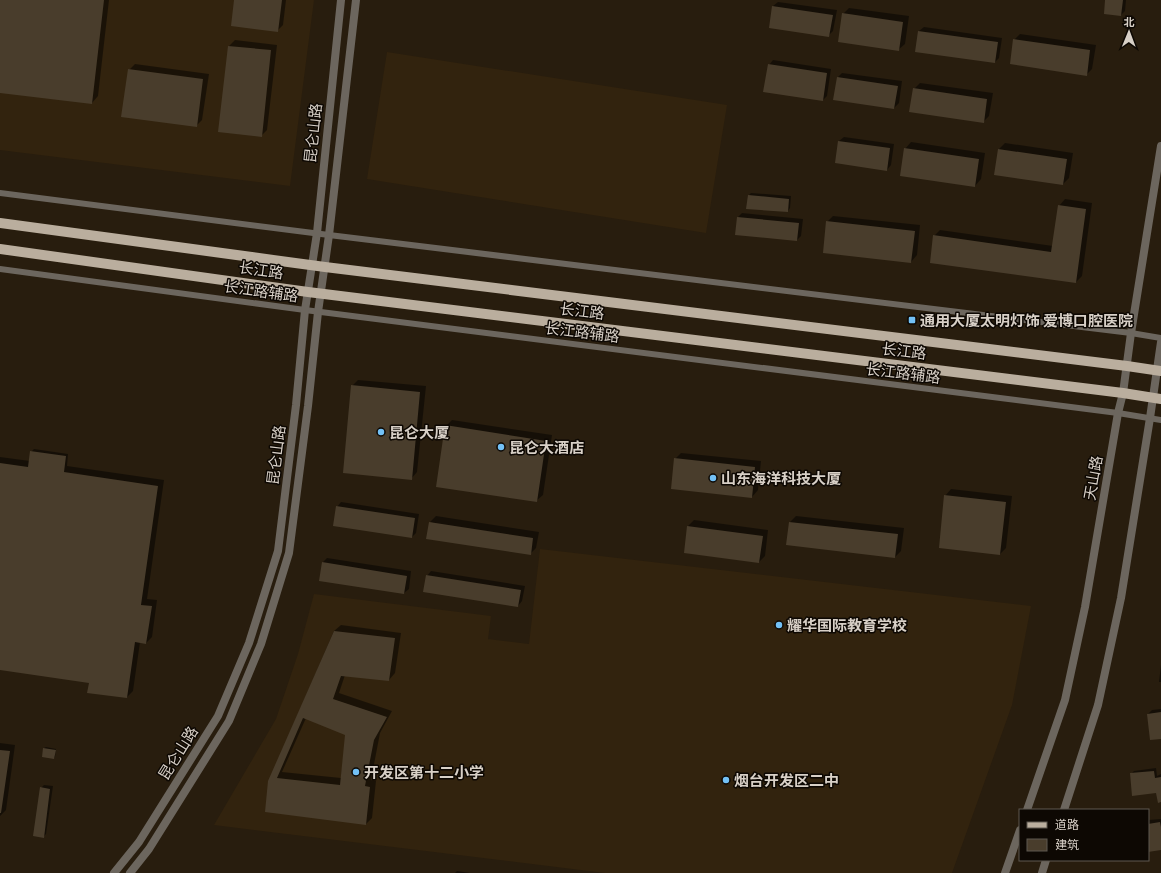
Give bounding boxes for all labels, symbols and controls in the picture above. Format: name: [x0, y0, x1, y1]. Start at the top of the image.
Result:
north arrow: [1109, 12, 1149, 52]
text: 北: [1124, 15, 1135, 29]
street label: 昆仑山路: [300, 102, 326, 164]
street label: 长江路: [237, 257, 285, 283]
street label: 长江路辅路: [223, 276, 299, 306]
street label: 长江路: [559, 299, 605, 323]
place label: 通用大厦太明灯饰 爱博口腔医院: [920, 311, 1133, 330]
marker: 通用大厦太明灯饰 爱博口腔医院: [907, 315, 917, 325]
street label: 长江路辅路: [544, 318, 620, 346]
street label: 长江路: [881, 339, 927, 363]
street label: 长江路辅路: [865, 359, 941, 387]
place label: 昆仑大厦: [389, 423, 449, 442]
street label: 昆仑山路: [263, 424, 289, 486]
marker: 昆仑大厦: [376, 427, 386, 437]
place label: 昆仑大酒店: [509, 438, 584, 457]
marker: 昆仑大酒店: [496, 442, 506, 452]
street label: 天山路: [1080, 454, 1106, 502]
place label: 山东海洋科技大厦: [721, 469, 841, 488]
marker: 山东海洋科技大厦: [708, 473, 718, 483]
place label: 耀华国际教育学校: [787, 616, 907, 635]
marker: 耀华国际教育学校: [774, 620, 784, 630]
street label: 昆仑山路: [154, 723, 202, 783]
place label: 开发区第十二小学: [364, 763, 484, 782]
marker: 开发区第十二小学: [351, 767, 361, 777]
place label: 烟台开发区二中: [734, 771, 839, 790]
marker: 烟台开发区二中: [721, 775, 731, 785]
legend: [1019, 809, 1149, 861]
text: 道路: [1055, 817, 1079, 832]
text: 建筑: [1055, 837, 1079, 852]

